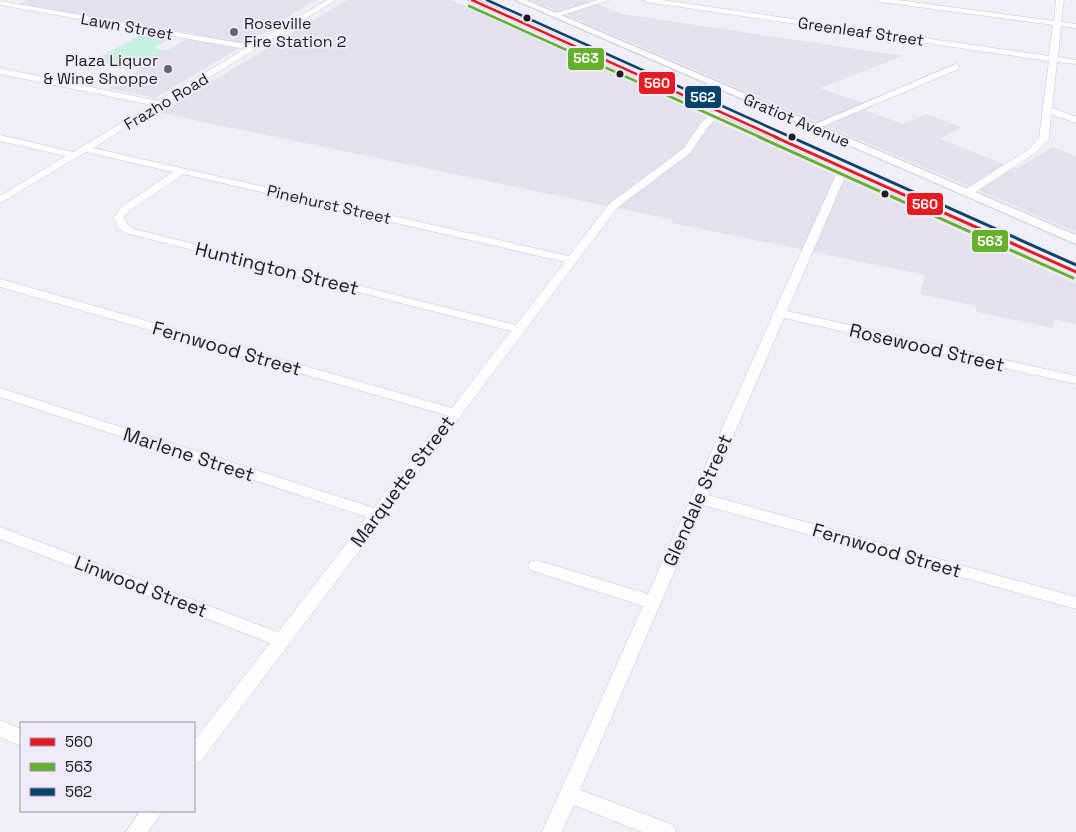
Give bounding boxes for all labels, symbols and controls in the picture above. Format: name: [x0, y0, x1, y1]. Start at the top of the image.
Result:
street label: Lawn Street: [79, 8, 175, 45]
street label: Greenleaf Street: [796, 12, 925, 51]
place label: Roseville Fire Station 2: [244, 13, 346, 52]
unlabelled marker: [522, 13, 532, 23]
marker: Roseville Fire Station 2: [228, 26, 240, 38]
line badge: 563: [567, 47, 605, 71]
text: 563: [573, 49, 599, 67]
place label: Plaza Liquor & Wine Shoppe: [43, 50, 158, 89]
marker: Plaza Liquor & Wine Shoppe: [162, 63, 174, 75]
street label: Frazho Road: [120, 68, 212, 135]
unlabelled marker: [615, 69, 625, 79]
line badge: 560: [638, 71, 676, 95]
text: 560: [644, 74, 670, 92]
line badge: 562: [684, 85, 722, 109]
text: 562: [690, 88, 716, 106]
street label: Gratiot Avenue: [740, 89, 853, 152]
unlabelled marker: [787, 132, 797, 142]
street label: Pinehurst Street: [265, 180, 393, 229]
unlabelled marker: [880, 189, 890, 199]
line badge: 560: [906, 192, 944, 216]
text: 560: [912, 195, 938, 213]
line badge: 563: [971, 229, 1009, 253]
text: 563: [977, 232, 1003, 250]
street label: Huntington Street: [193, 236, 361, 301]
street label: Fernwood Street: [149, 315, 304, 382]
street label: Rosewood Street: [847, 317, 1007, 377]
street label: Marquette Street: [345, 411, 460, 552]
street label: Marlene Street: [120, 422, 258, 487]
street label: Glendale Street: [657, 430, 738, 570]
street label: Fernwood Street: [809, 517, 964, 584]
street label: Linwood Street: [71, 550, 211, 623]
legend: [20, 722, 195, 812]
text: 560: [65, 732, 93, 751]
text: 563: [65, 757, 92, 776]
text: 562: [65, 782, 92, 801]

